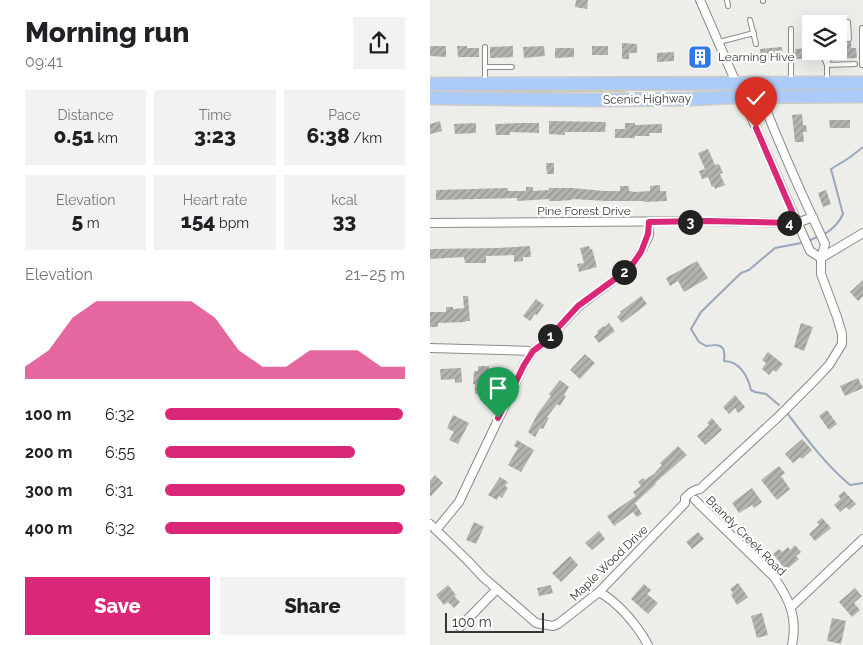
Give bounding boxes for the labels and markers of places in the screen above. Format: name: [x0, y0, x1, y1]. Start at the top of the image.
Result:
building icon: Learning Hive: [687, 44, 713, 70]
place label: Learning Hive: [718, 50, 794, 64]
pin: [735, 77, 777, 128]
pin: 3: [678, 210, 702, 234]
pin: 4: [776, 210, 802, 236]
pin: 2: [612, 260, 636, 284]
pin: 1: [538, 324, 562, 348]
pin: [477, 367, 519, 418]

